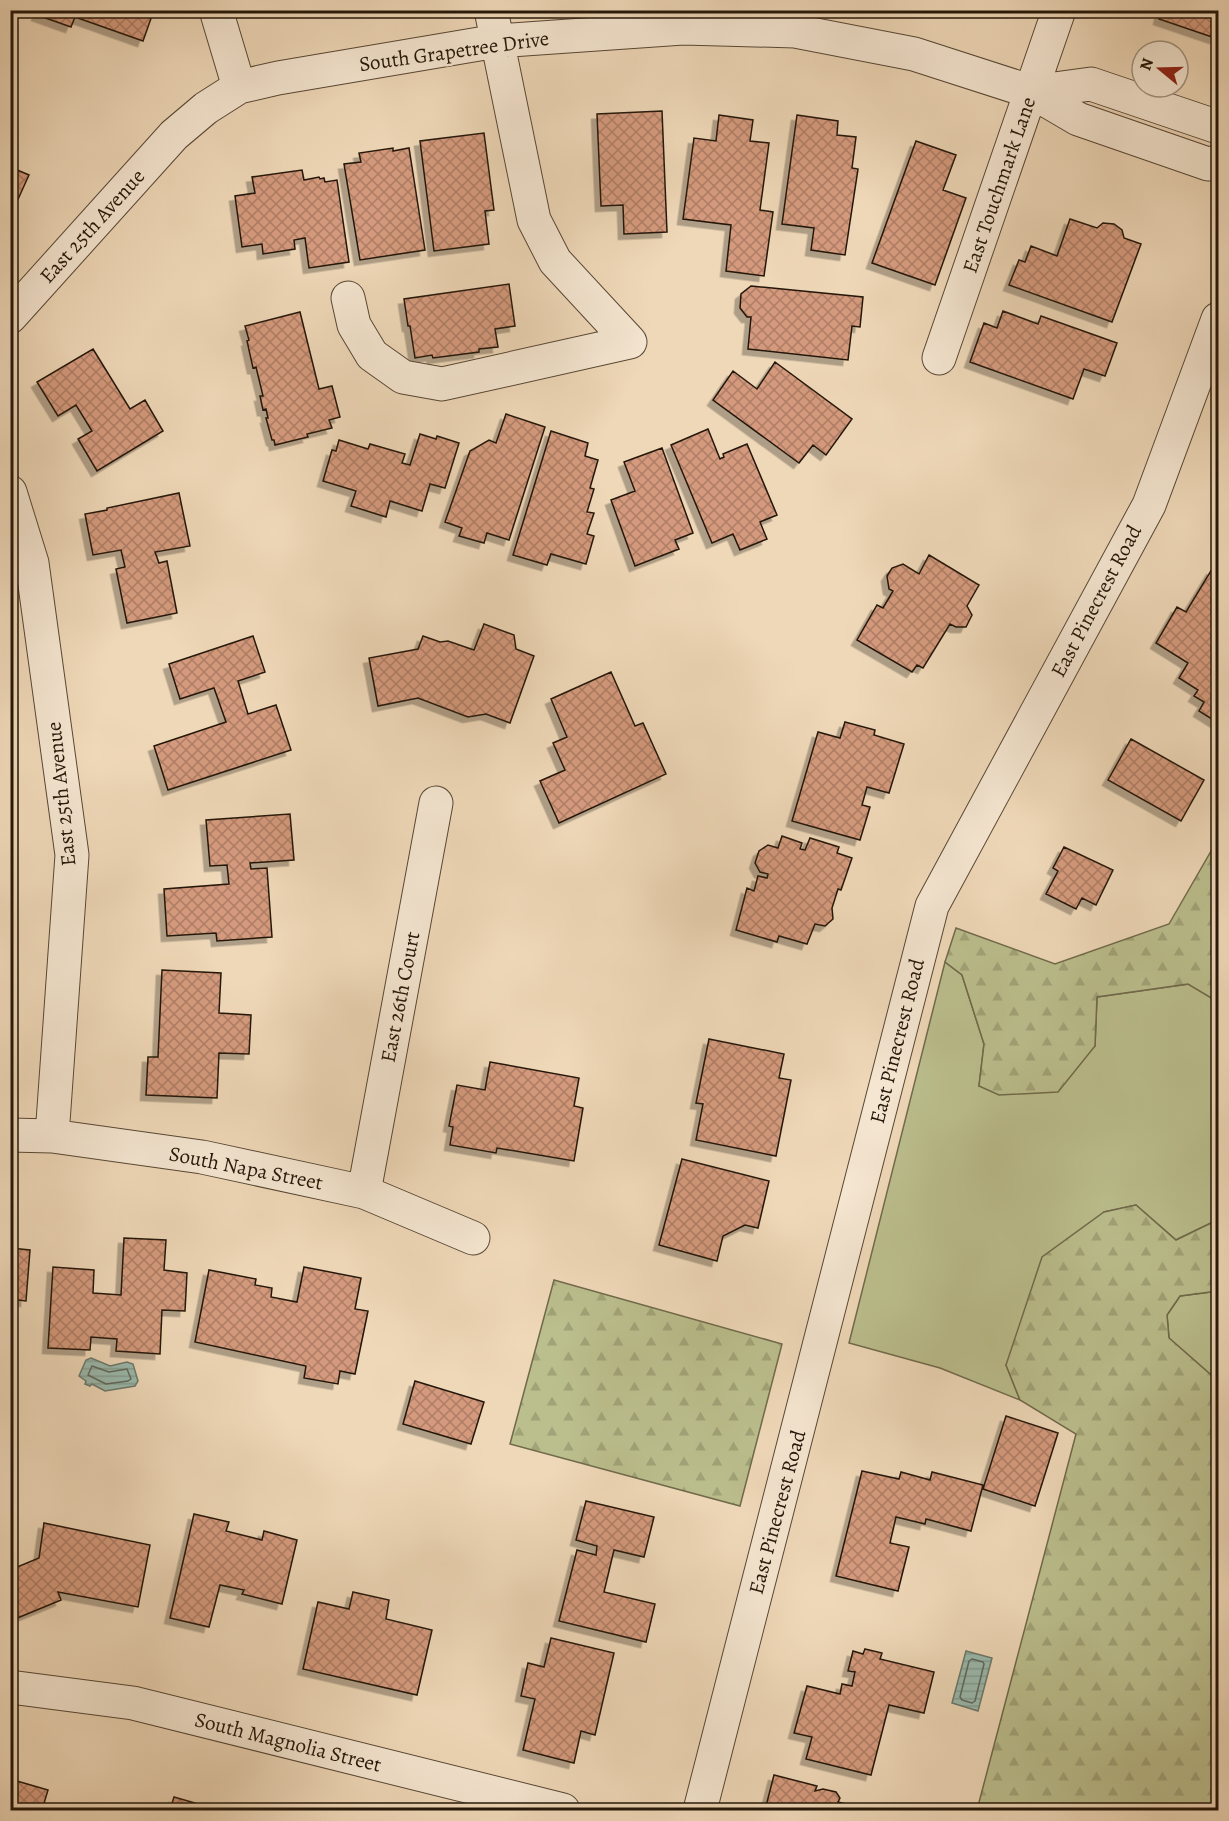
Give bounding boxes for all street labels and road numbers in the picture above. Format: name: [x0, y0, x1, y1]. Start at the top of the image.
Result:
street label: South Grapetree Drive: [357, 24, 551, 78]
street label: East Touchmark Lane: [956, 93, 1042, 277]
street label: East 25th Avenue: [33, 163, 151, 289]
street label: East Pinecrest Road: [1044, 519, 1148, 682]
street label: East 25th Avenue: [39, 720, 83, 868]
street label: East 26th Court: [374, 929, 426, 1065]
street label: East Pinecrest Road: [863, 955, 931, 1126]
street label: South Napa Street: [167, 1139, 325, 1197]
street label: East Pinecrest Road: [742, 1426, 813, 1597]
street label: South Magnolia Street: [192, 1705, 384, 1779]

